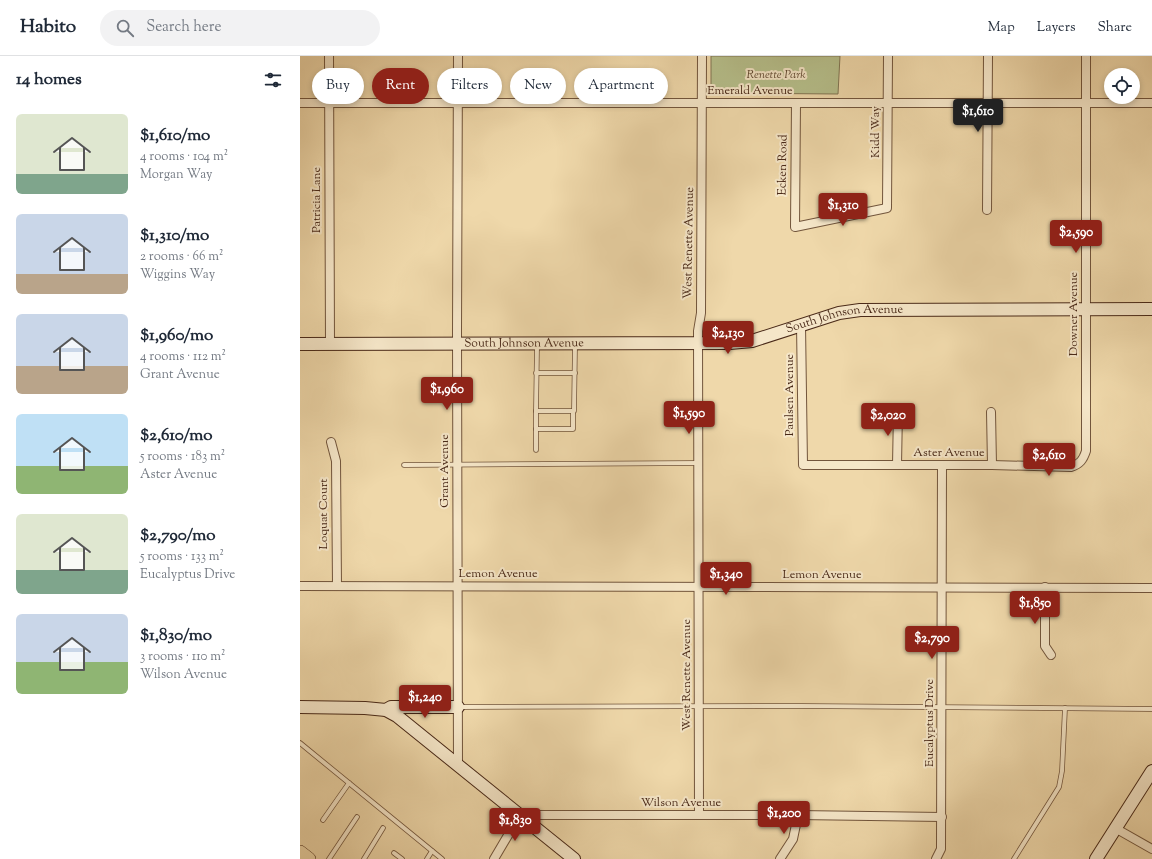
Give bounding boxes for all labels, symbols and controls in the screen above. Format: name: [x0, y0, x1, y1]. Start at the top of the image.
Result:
search box: [100, 10, 380, 46]
text: Habito: [20, 14, 76, 41]
icon: search: [114, 17, 136, 39]
text: Search here: [146, 17, 221, 38]
text: Map: [988, 18, 1015, 38]
text: Layers: [1037, 18, 1075, 38]
text: Share: [1097, 18, 1132, 38]
park label: Renette Park: [746, 66, 806, 84]
text: 14 homes: [16, 68, 82, 92]
chip: Buy: [312, 68, 364, 104]
chip: Rent: [372, 68, 429, 104]
chip: Filters: [437, 68, 502, 104]
chip: New: [510, 68, 566, 104]
chip: Apartment: [574, 68, 668, 104]
map controls: [1104, 68, 1140, 104]
button: locate: [1104, 68, 1140, 104]
icon: filters: [262, 69, 284, 91]
street label: Emerald Avenue: [707, 82, 793, 100]
pin: $1,610: [945, 99, 1011, 133]
text: $1,610: [962, 103, 994, 121]
street label: Kidd Way: [867, 106, 885, 158]
text: $1,610/mo: [140, 124, 210, 148]
icon: home: [48, 130, 96, 178]
street label: Ecken Road: [773, 134, 793, 196]
text: 4 rooms · 104 m²: [140, 148, 228, 166]
text: Morgan Way: [140, 166, 213, 184]
street label: Patricia Lane: [308, 166, 326, 233]
street label: West Renette Avenue: [679, 186, 699, 299]
pin: $1,310: [810, 193, 876, 227]
text: $1,310: [827, 197, 859, 215]
pin: $2,590: [1043, 220, 1109, 254]
text: $1,310/mo: [140, 224, 209, 248]
text: $2,590: [1059, 224, 1093, 242]
icon: home: [48, 230, 96, 278]
text: 2 rooms · 66 m²: [140, 248, 223, 266]
text: Wiggins Way: [140, 266, 215, 284]
street label: Downer Avenue: [1065, 271, 1083, 356]
street label: South Johnson Avenue: [784, 301, 904, 339]
pin: $2,130: [695, 321, 761, 355]
text: $1,960/mo: [140, 324, 213, 348]
text: $2,130: [712, 325, 744, 343]
icon: home: [48, 330, 96, 378]
street label: South Johnson Avenue: [464, 334, 584, 353]
text: 4 rooms · 112 m²: [140, 348, 226, 366]
street label: Paulsen Avenue: [781, 353, 799, 436]
text: Grant Avenue: [140, 366, 220, 384]
pin: $1,960: [414, 377, 480, 411]
text: $1,960: [430, 381, 464, 399]
pin: $1,590: [656, 401, 722, 435]
pin: $2,020: [855, 403, 921, 437]
text: $1,590: [673, 405, 705, 423]
text: $2,020: [870, 407, 906, 425]
text: $2,610/mo: [140, 424, 213, 448]
icon: home: [48, 430, 96, 478]
street label: Grant Avenue: [436, 434, 454, 508]
pin: $2,610: [1016, 443, 1082, 477]
street label: Aster Avenue: [913, 444, 985, 462]
text: $2,610: [1032, 447, 1066, 465]
text: 5 rooms · 183 m²: [140, 448, 225, 466]
text: Aster Avenue: [140, 466, 217, 484]
street label: Loquat Court: [315, 479, 333, 549]
text: $2,790/mo: [140, 524, 215, 548]
icon: home: [48, 530, 96, 578]
text: 5 rooms · 133 m²: [140, 548, 224, 566]
pin: $1,340: [693, 562, 759, 596]
street label: Lemon Avenue: [459, 565, 538, 583]
text: Eucalyptus Drive: [140, 566, 235, 584]
text: $1,340: [709, 566, 743, 584]
street label: Lemon Avenue: [783, 566, 862, 584]
pin: $1,850: [1002, 591, 1068, 625]
text: $1,850: [1019, 595, 1051, 613]
street label: West Renette Avenue: [678, 619, 696, 731]
text: $1,830/mo: [140, 624, 212, 648]
pin: $2,790: [899, 626, 965, 660]
icon: home: [48, 630, 96, 678]
text: $2,790: [914, 630, 950, 648]
text: 3 rooms · 110 m²: [140, 648, 225, 666]
text: Wilson Avenue: [140, 666, 227, 684]
street label: Eucalyptus Drive: [921, 679, 939, 767]
pin: $1,240: [392, 685, 458, 719]
text: $1,240: [408, 689, 442, 707]
street label: Wilson Avenue: [641, 794, 722, 812]
pin: $1,200: [751, 801, 817, 835]
text: $1,200: [767, 805, 801, 823]
pin: $1,830: [482, 808, 548, 842]
text: $1,830: [498, 812, 532, 830]

